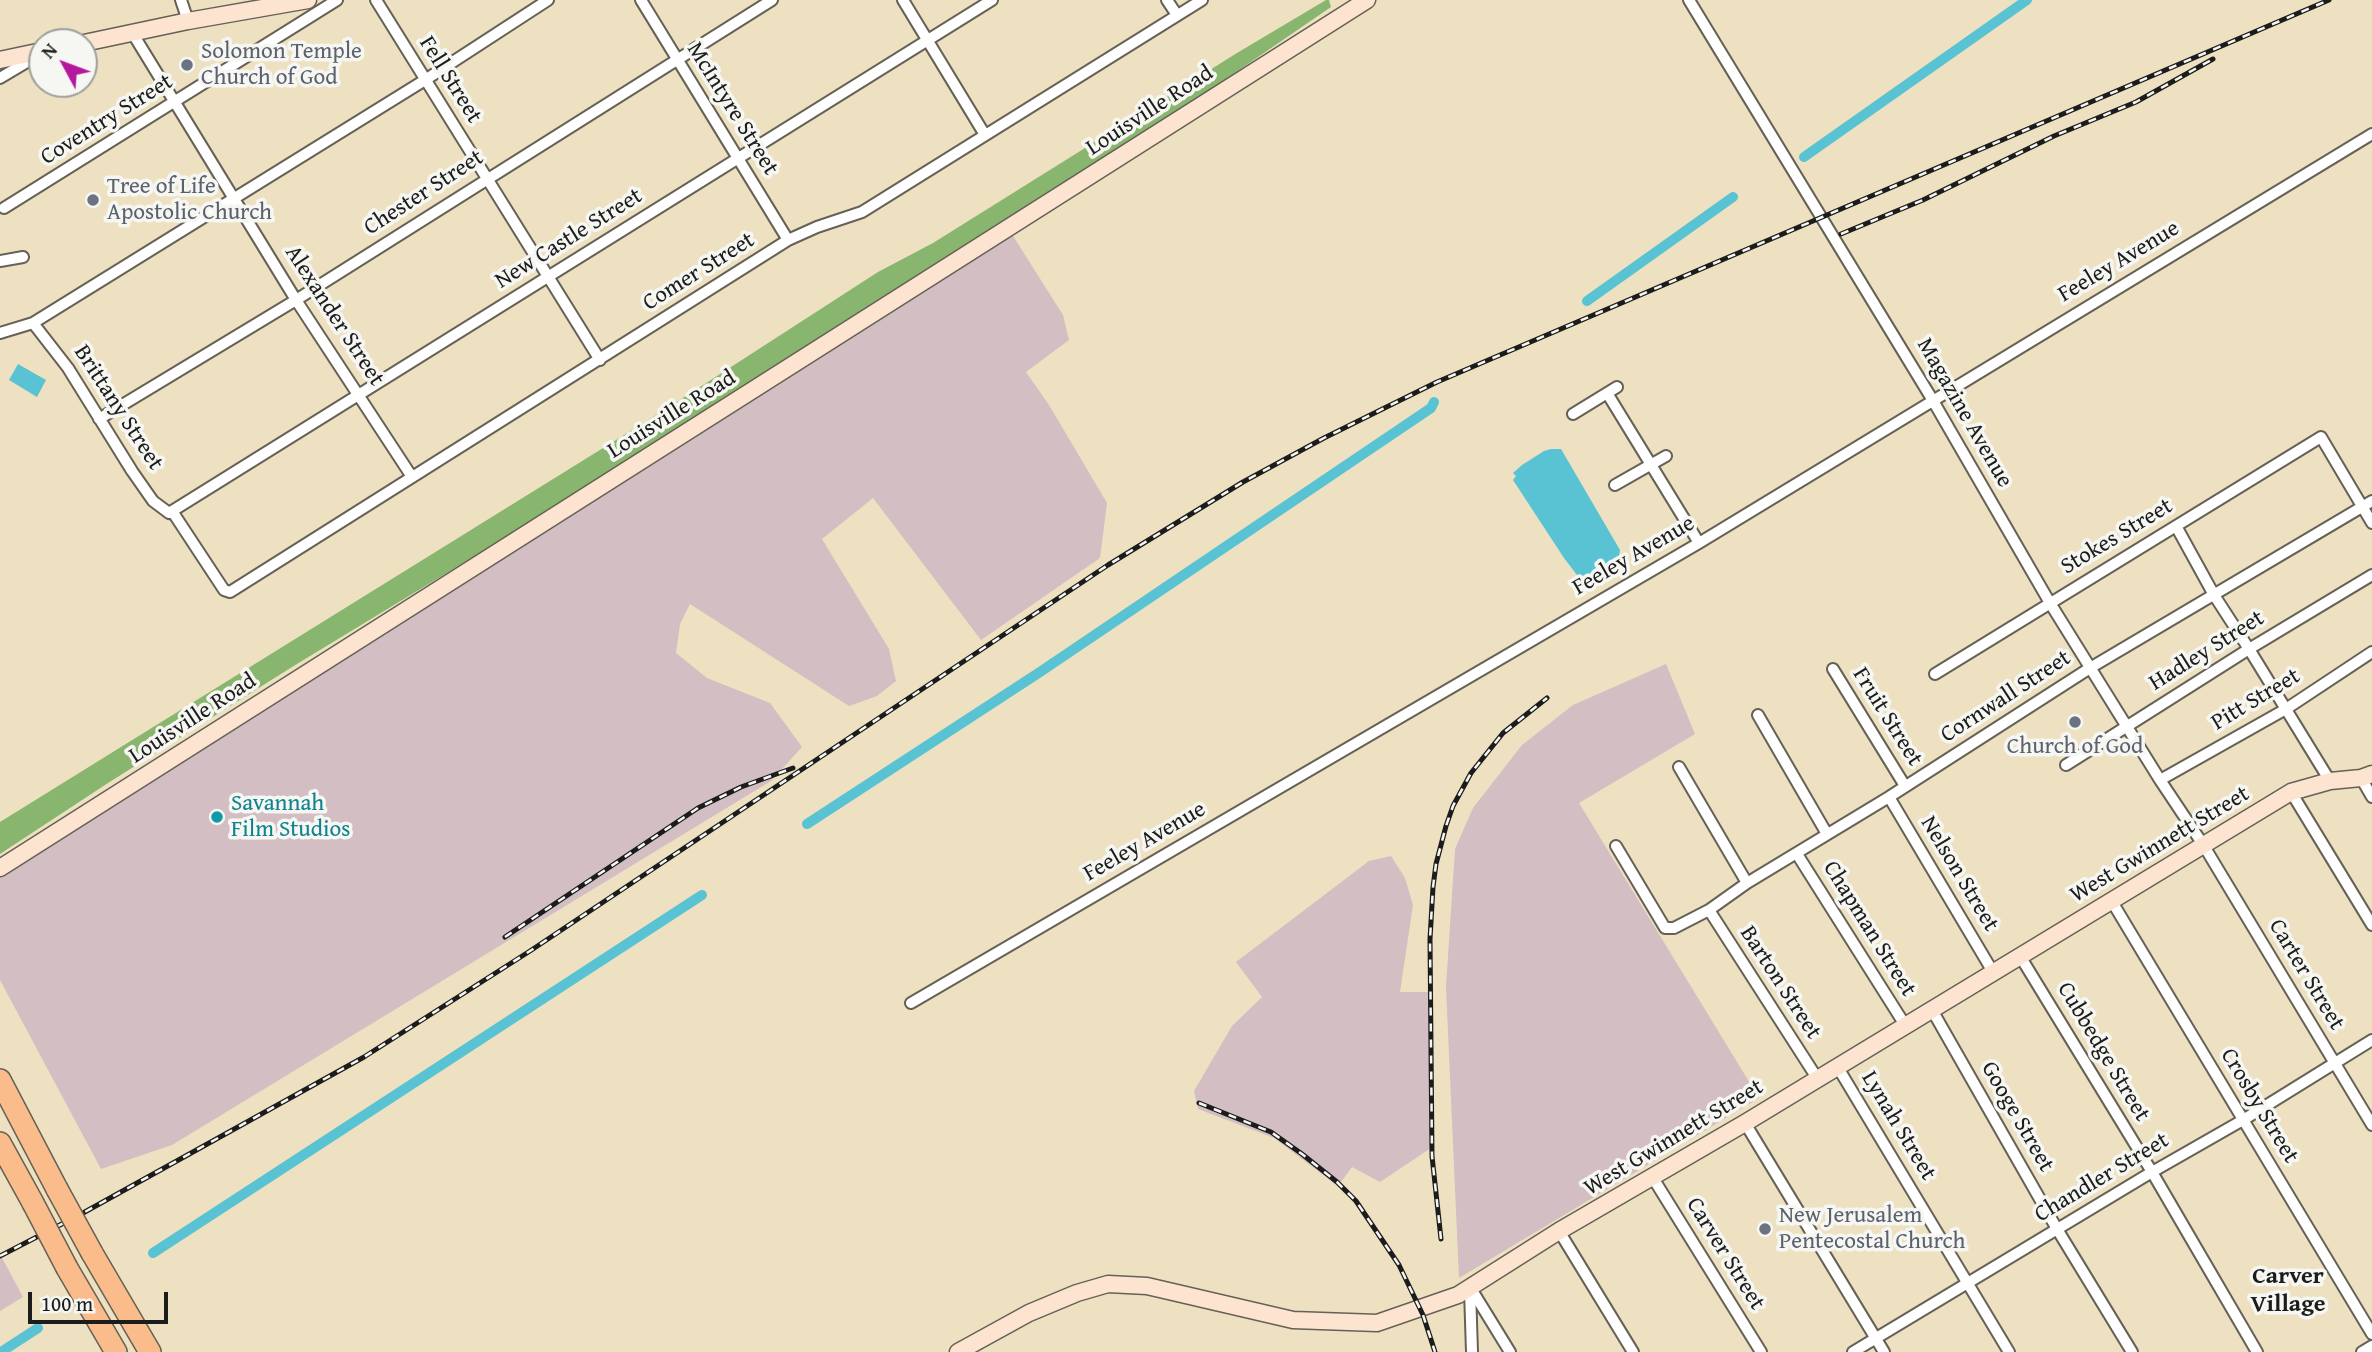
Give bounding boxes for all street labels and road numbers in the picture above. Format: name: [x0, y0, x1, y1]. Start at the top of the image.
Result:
street label: Fell Street: [413, 31, 487, 129]
street label: McIntyre Street: [680, 37, 784, 181]
street label: Louisville Road: [1081, 60, 1219, 162]
street label: Coventry Street: [36, 68, 178, 172]
street label: Chester Street: [359, 144, 489, 242]
street label: New Castle Street: [490, 183, 648, 295]
street label: Feeley Avenue: [2053, 215, 2185, 309]
street label: Comer Street: [638, 227, 760, 317]
street label: Alexander Street: [278, 240, 390, 392]
street label: Magazine Avenue: [1910, 333, 2018, 493]
street label: Brittany Street: [67, 340, 169, 476]
street label: Louisville Road: [603, 365, 741, 465]
street label: Stokes Street: [2056, 493, 2178, 581]
street label: Feeley Avenue: [1568, 510, 1700, 602]
street label: Hadley Street: [2144, 605, 2270, 697]
street label: Cornwall Street: [1936, 645, 2076, 749]
street label: Fruit Street: [1846, 663, 1928, 771]
street label: Pitt Street: [2207, 663, 2305, 737]
street label: Louisville Road: [124, 668, 262, 770]
street label: West Gwinnett Street: [2065, 781, 2255, 909]
street label: Feeley Avenue: [1079, 796, 1211, 888]
street label: Nelson Street: [1914, 811, 2004, 937]
street label: Chapman Street: [1816, 856, 1922, 1002]
street label: Carter Street: [2262, 915, 2350, 1035]
street label: Barton Street: [1733, 921, 1827, 1045]
street label: Cubbedge Street: [2051, 977, 2155, 1127]
street label: Crosby Street: [2214, 1044, 2304, 1168]
street label: Googe Street: [1974, 1057, 2060, 1177]
street label: Lynah Street: [1855, 1066, 1941, 1186]
street label: West Gwinnett Street: [1579, 1074, 1769, 1202]
street label: Chandler Street: [2030, 1127, 2174, 1229]
street label: Carver Street: [1680, 1193, 1770, 1315]

